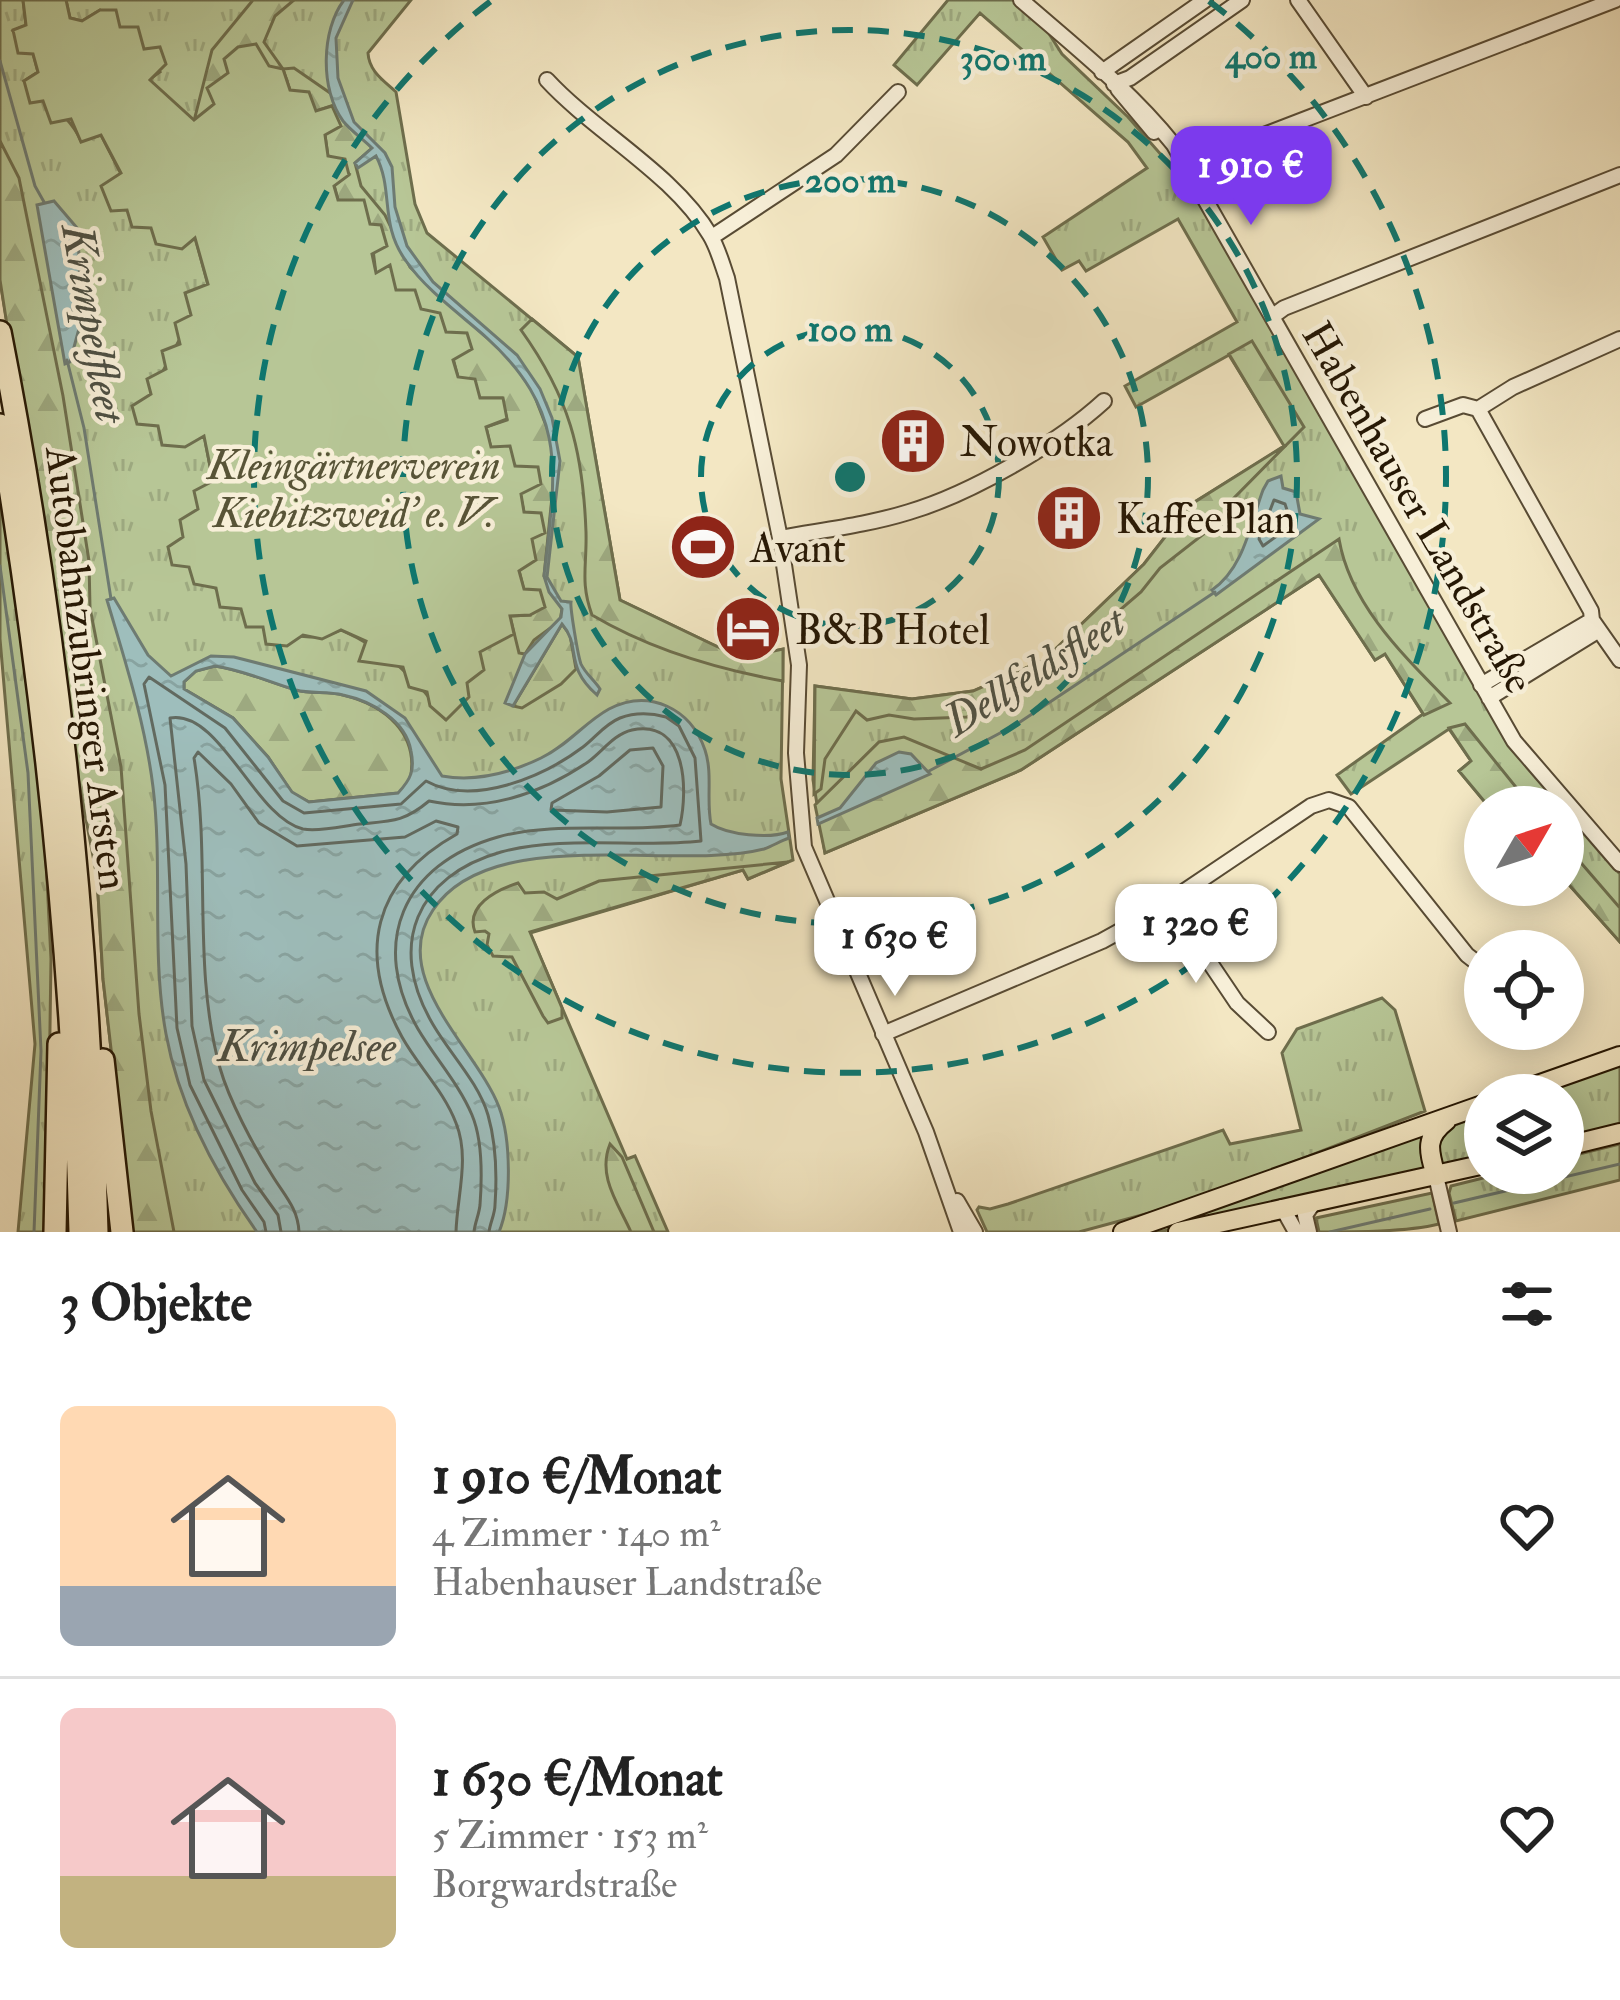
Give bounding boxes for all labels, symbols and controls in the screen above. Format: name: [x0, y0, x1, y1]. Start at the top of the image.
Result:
text: 400 m: [1224, 34, 1317, 79]
text: 300 m: [960, 36, 1046, 81]
pin: 1 910 €: [1140, 126, 1362, 228]
text: 1 910 €: [1198, 140, 1304, 189]
text: 200 m: [805, 158, 895, 203]
water label: Krimpelfleet: [48, 218, 138, 429]
text: 100 m: [807, 307, 893, 352]
street label: Habenhauser Landstraße: [1290, 313, 1545, 703]
building icon: Nowotka: [878, 406, 948, 476]
place label: Nowotka: [960, 417, 1114, 469]
park label: Kleingärtnerverein Kiebitzweid' e. V.: [205, 440, 501, 540]
street label: Autobahnzubringer Arsten: [33, 443, 139, 893]
centre of rings: [829, 456, 871, 498]
building icon: KaffeePlan: [1034, 483, 1104, 553]
place label: KaffeePlan: [1116, 494, 1296, 546]
sports icon: Avant: [668, 512, 738, 582]
place label: Avant: [749, 523, 846, 575]
water label: Dellfeldsfleet: [932, 593, 1138, 751]
hotel icon: B&B Hotel: [713, 594, 783, 664]
place label: B&B Hotel: [795, 605, 990, 657]
north arrow: [1464, 786, 1584, 906]
map controls: [1464, 786, 1584, 1194]
pin: 1 320 €: [1085, 884, 1307, 986]
pin: 1 630 €: [784, 897, 1006, 999]
text: 1 320 €: [1142, 898, 1250, 947]
text: 1 630 €: [841, 911, 949, 960]
button: locate: [1464, 930, 1584, 1050]
water label: Krimpelsee: [216, 1019, 397, 1075]
button: layers: [1464, 1074, 1584, 1194]
icon: filters: [1494, 1271, 1560, 1337]
text: 3 Objekte: [60, 1272, 252, 1336]
text: 1 910 €/Monat: [432, 1445, 722, 1509]
icon: home: [156, 1454, 300, 1598]
icon: heart: [1494, 1493, 1560, 1559]
text: 4 Zimmer · 140 m²: [432, 1509, 721, 1558]
text: Habenhauser Landstraße: [432, 1558, 822, 1607]
text: 1 630 €/Monat: [432, 1747, 723, 1811]
icon: home: [156, 1756, 300, 1900]
icon: heart: [1494, 1795, 1560, 1861]
text: 5 Zimmer · 153 m²: [432, 1811, 708, 1860]
text: Borgwardstraße: [432, 1860, 677, 1909]

